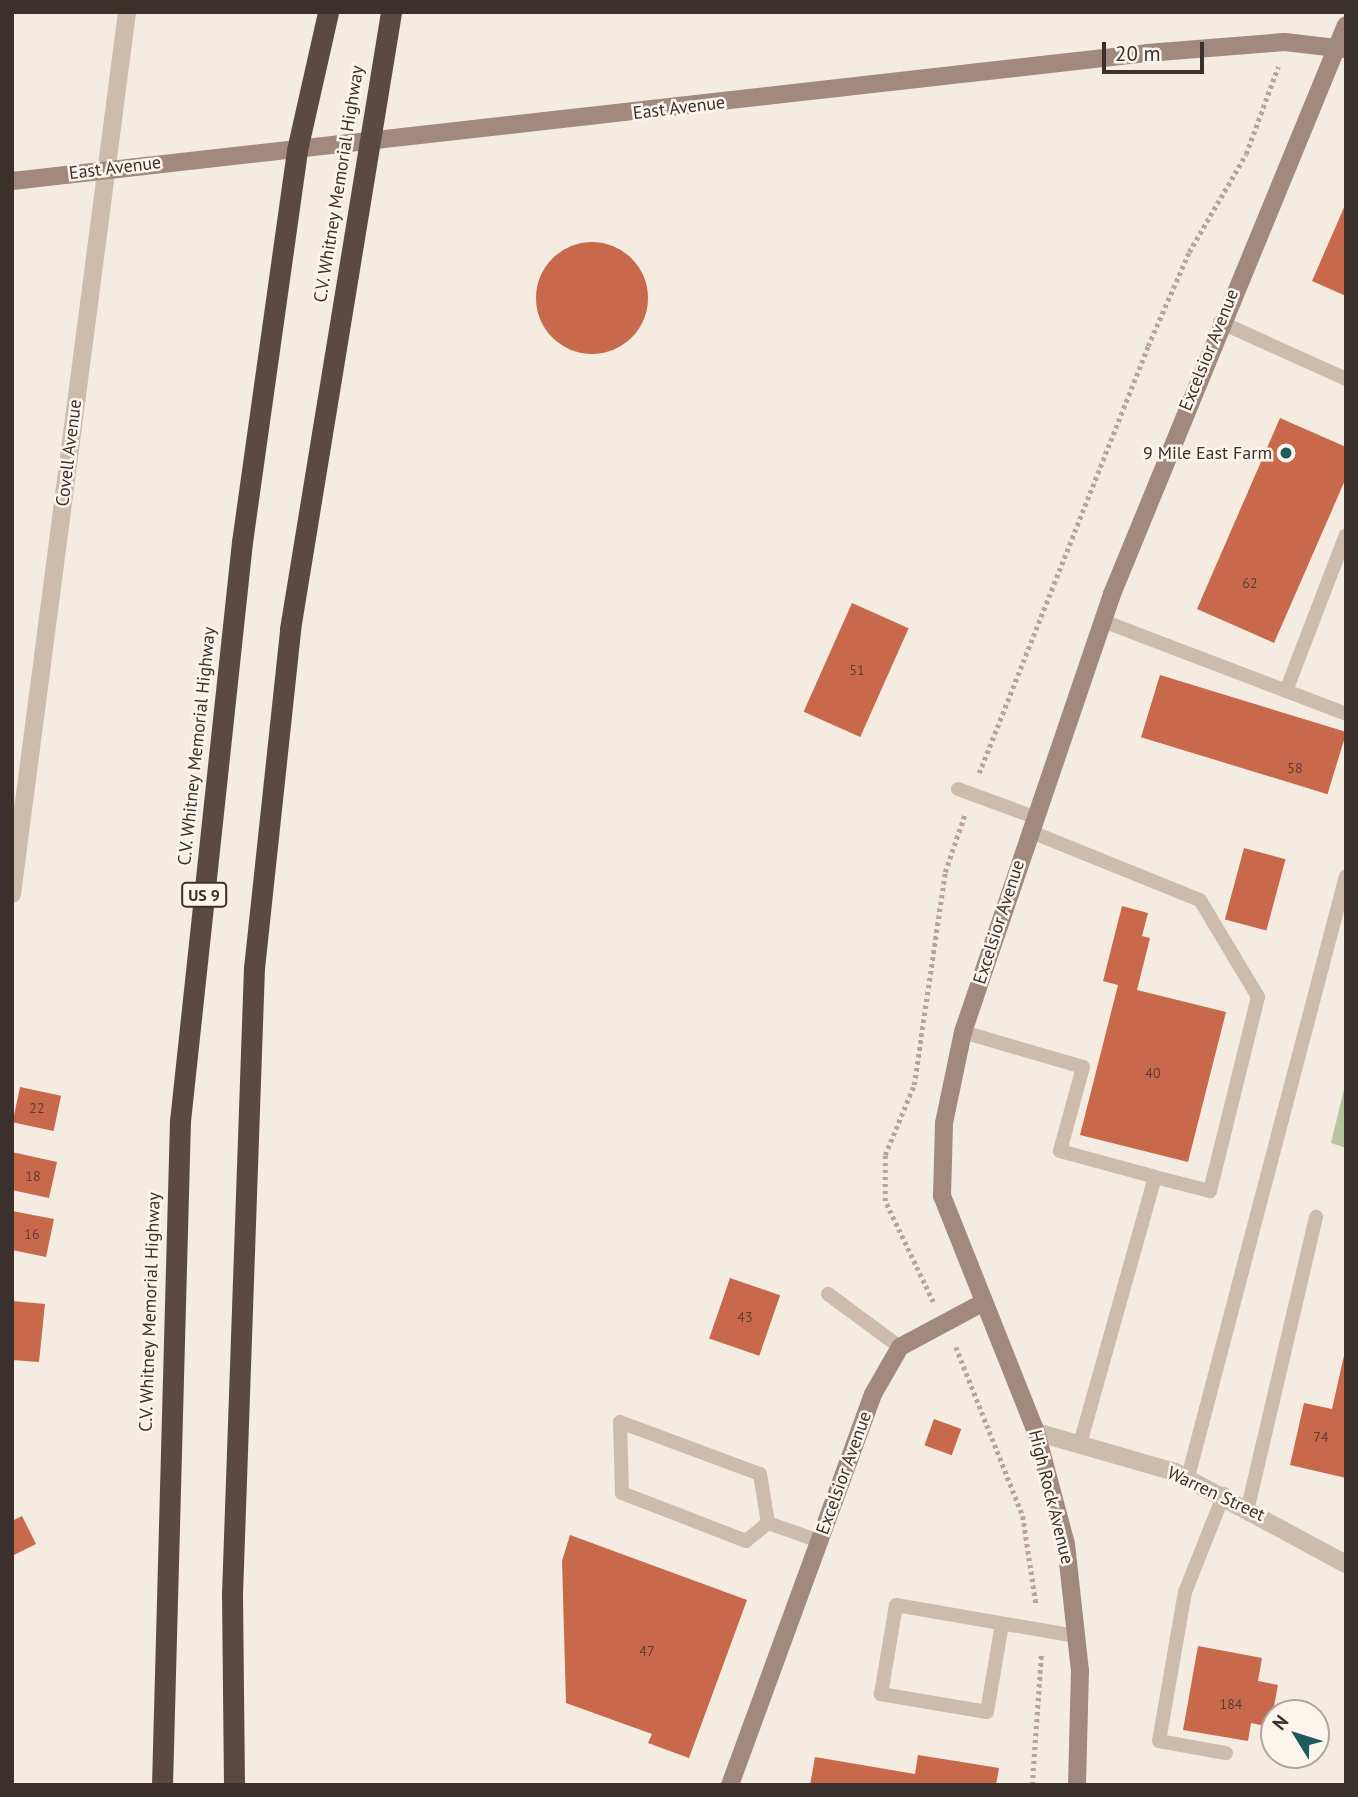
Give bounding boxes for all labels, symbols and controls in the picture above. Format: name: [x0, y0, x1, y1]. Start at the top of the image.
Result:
scale bar: [1106, 28, 1208, 72]
text: 20 m: [1115, 40, 1161, 67]
street label: C.V. Whitney Memorial Highway: [309, 63, 369, 305]
street label: East Avenue: [631, 92, 727, 124]
street label: East Avenue: [67, 152, 163, 184]
street label: Excelsior Avenue: [1175, 286, 1243, 414]
street label: Covell Avenue: [52, 398, 86, 508]
place label: 9 Mile East Farm: [1143, 442, 1272, 464]
marker: 9 Mile East Farm: [1278, 445, 1294, 461]
house number: 62: [1242, 575, 1258, 591]
street label: C.V. Whitney Memorial Highway: [174, 624, 220, 868]
house number: 51: [849, 662, 865, 678]
house number: 58: [1287, 760, 1303, 776]
street label: Excelsior Avenue: [969, 857, 1029, 987]
road number: US 9: [180, 882, 228, 908]
house number: 40: [1145, 1065, 1161, 1081]
house number: 22: [29, 1100, 45, 1116]
house number: 18: [25, 1168, 41, 1184]
street label: C.V. Whitney Memorial Highway: [135, 1191, 165, 1433]
house number: 16: [24, 1226, 40, 1242]
house number: 43: [737, 1309, 753, 1325]
street label: Excelsior Avenue: [812, 1408, 876, 1538]
street label: High Rock Avenue: [1024, 1427, 1078, 1567]
house number: 74: [1313, 1429, 1329, 1445]
street label: Warren Street: [1164, 1462, 1268, 1526]
house number: 47: [639, 1643, 655, 1659]
house number: 184: [1220, 1696, 1242, 1712]
north arrow: [1260, 1699, 1330, 1769]
text: N: [1267, 1710, 1293, 1735]

